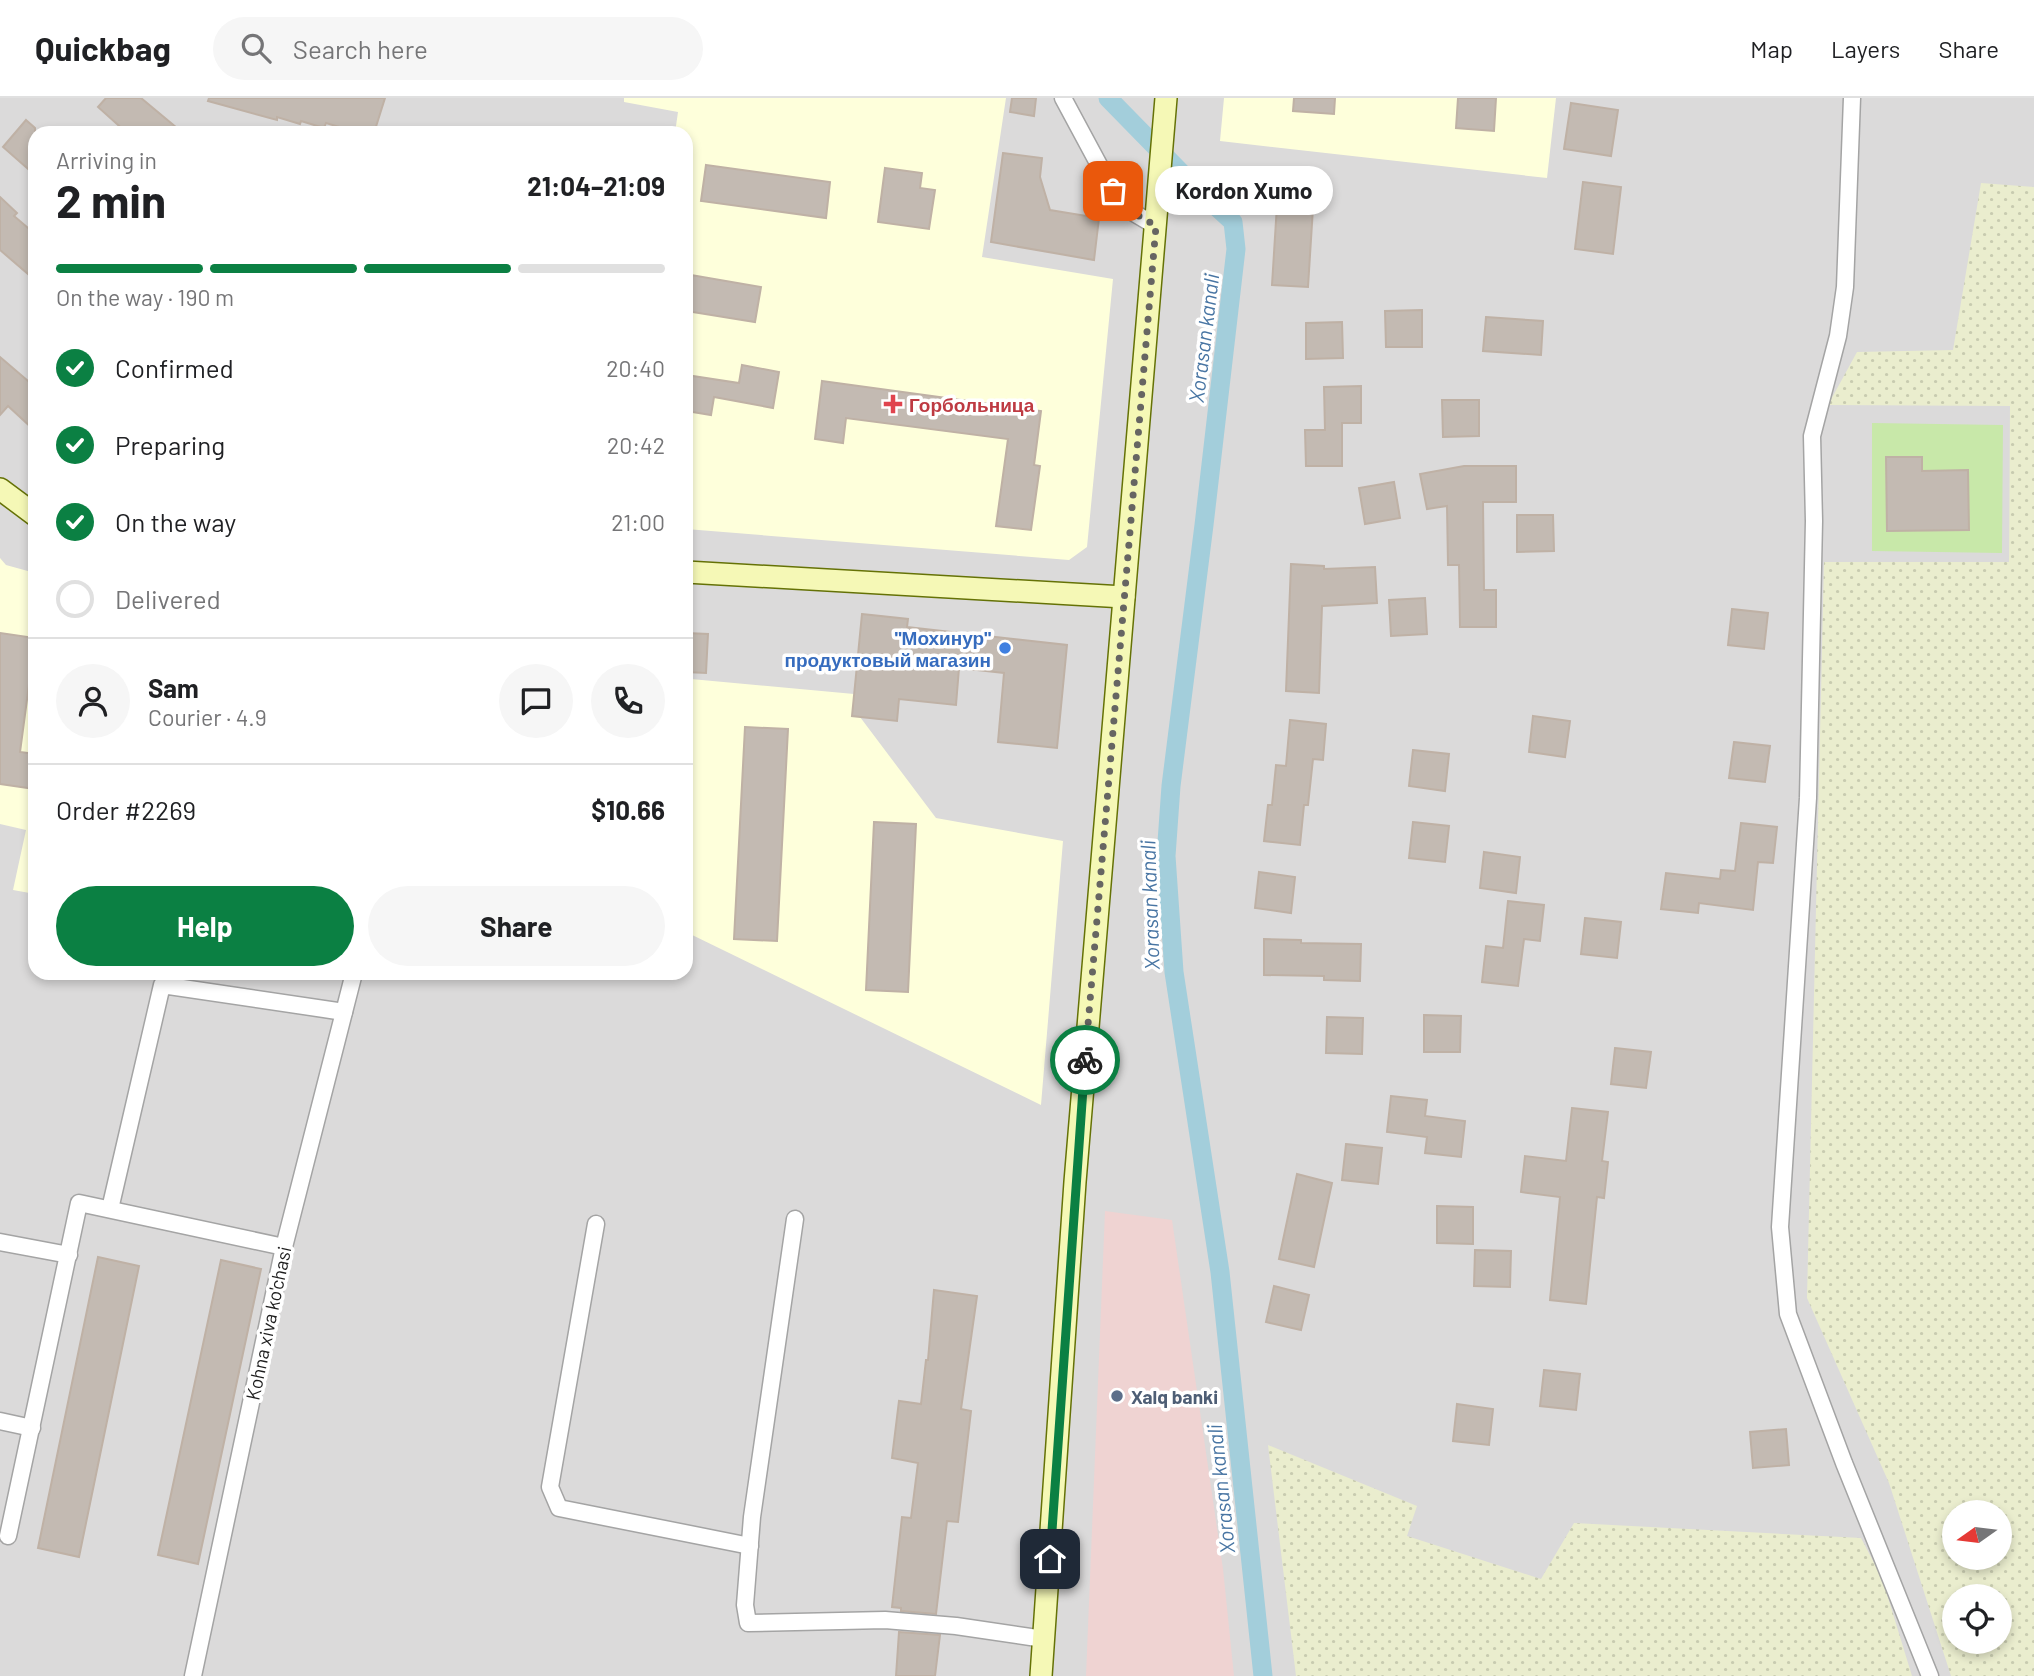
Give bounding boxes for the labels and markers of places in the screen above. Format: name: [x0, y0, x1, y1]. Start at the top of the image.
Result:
pin: [1083, 161, 1143, 221]
callout: Kordon Xumo: [1155, 166, 1334, 216]
place label: Горбольница: [909, 393, 1035, 416]
marker: Горбольница: [883, 394, 903, 414]
place label: "Мохинур" продуктовый магазин: [784, 626, 991, 671]
marker: "Мохинур" продуктовый магазин: [997, 640, 1013, 656]
place label: Xalq banki: [1131, 1385, 1218, 1408]
marker: Xalq banki: [1109, 1388, 1125, 1404]
pin: [1020, 1529, 1080, 1589]

